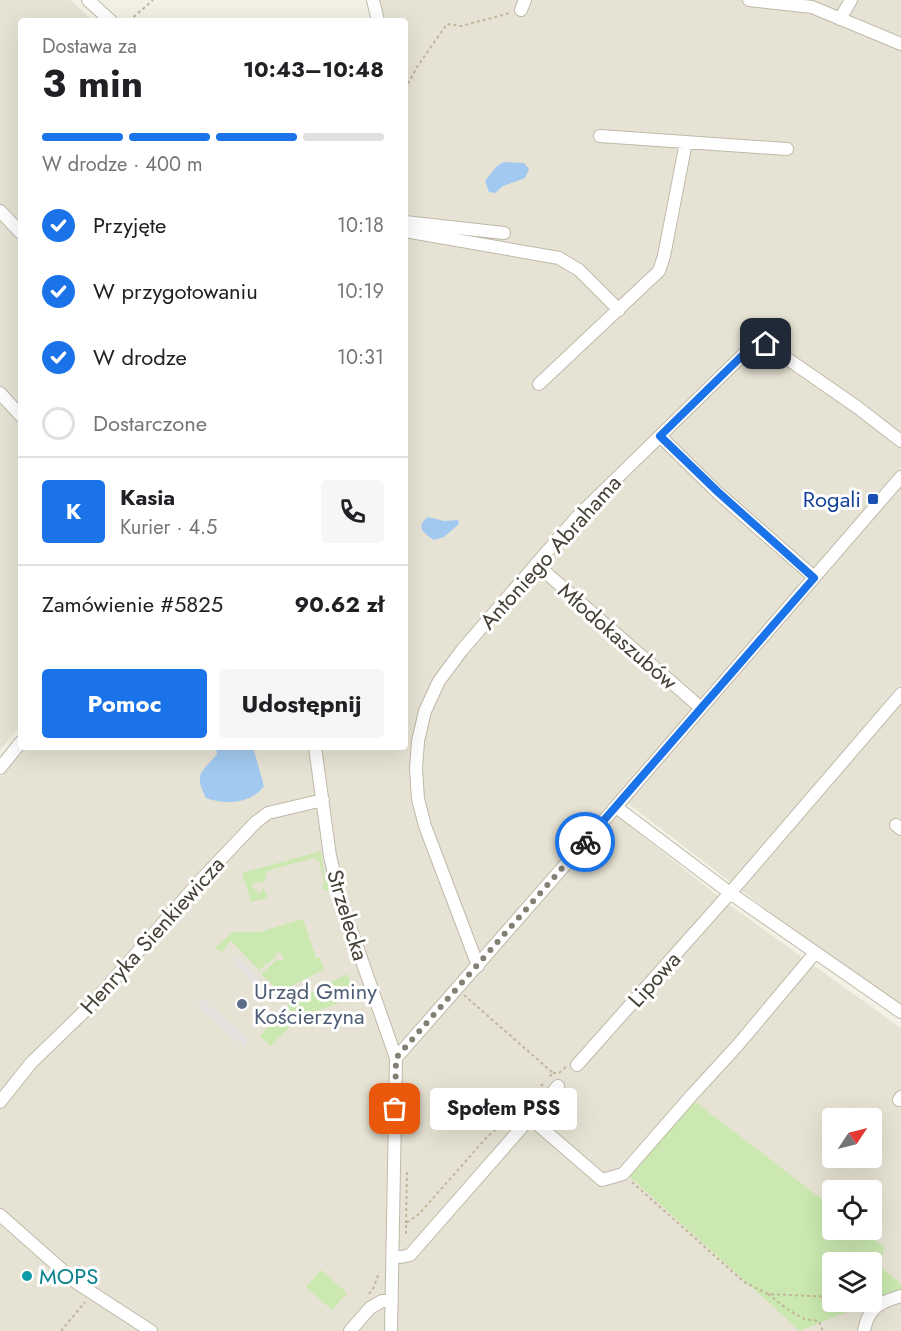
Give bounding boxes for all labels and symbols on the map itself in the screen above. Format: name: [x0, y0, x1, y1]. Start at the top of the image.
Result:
pin: [740, 318, 791, 369]
street label: Antoniego Abrahama: [472, 468, 628, 636]
place label: Rogali: [803, 483, 861, 515]
marker: Rogali: [866, 492, 880, 506]
street label: Młodokaszubów: [551, 575, 685, 697]
courier: [555, 812, 615, 872]
street label: Henryka Sienkiewicza: [72, 849, 232, 1021]
street label: Strzelecka: [319, 865, 377, 965]
street label: Lipowa: [620, 944, 688, 1014]
place label: Urząd Gminy Kościerzyna: [254, 975, 377, 1032]
marker: Urząd Gminy Kościerzyna: [235, 997, 249, 1011]
pin: [369, 1083, 420, 1134]
callout: Społem PSS: [431, 1088, 578, 1130]
north arrow: [822, 1108, 882, 1168]
place label: MOPS: [39, 1260, 98, 1292]
marker: MOPS: [20, 1269, 34, 1283]

